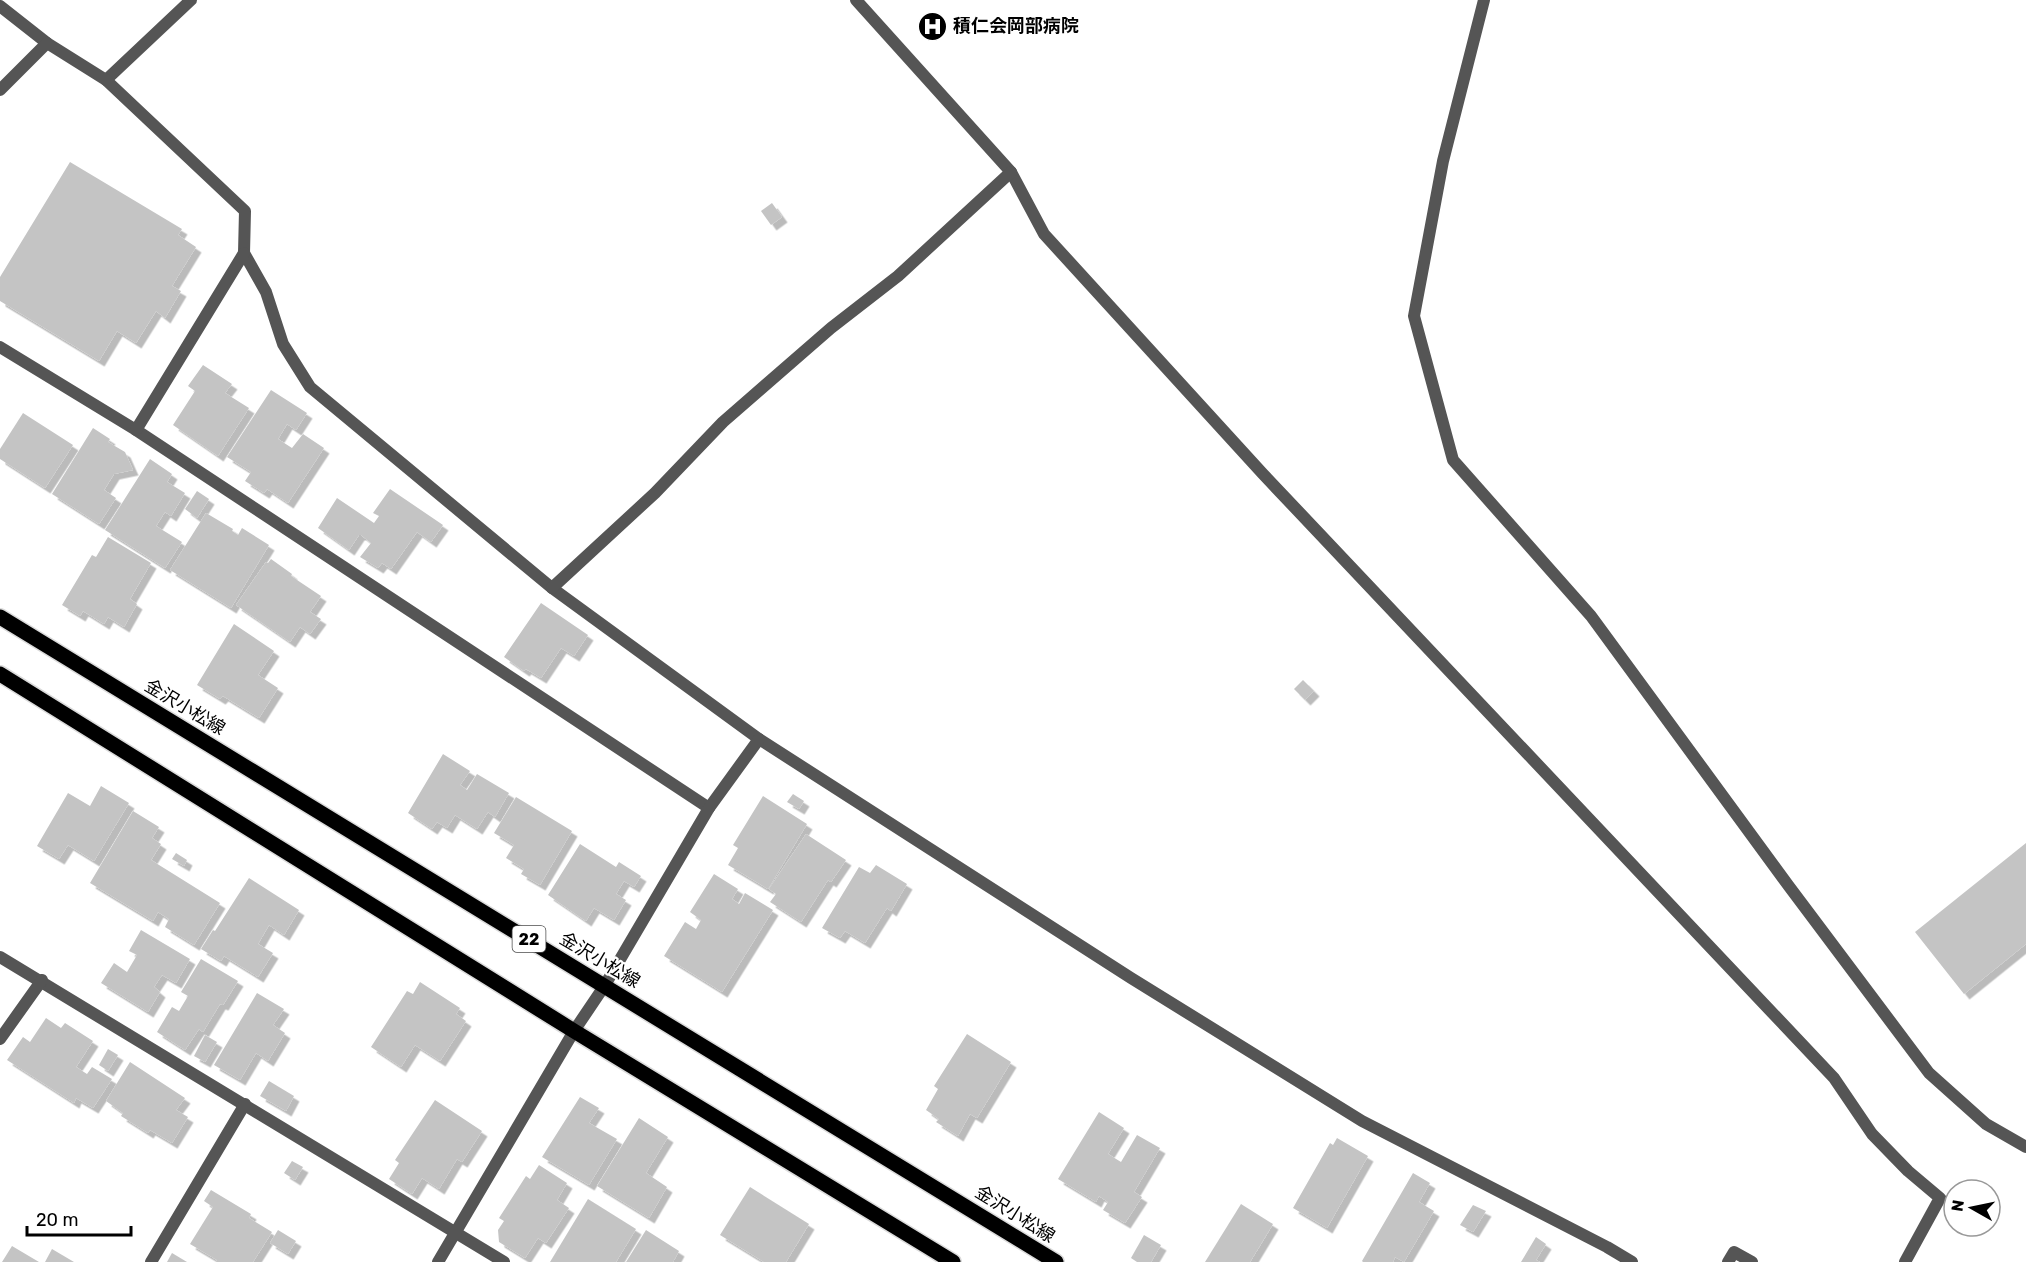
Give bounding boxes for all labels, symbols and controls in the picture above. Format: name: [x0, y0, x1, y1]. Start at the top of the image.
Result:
hospital icon: 積仁会岡部病院: [916, 10, 948, 42]
place label: 積仁会岡部病院: [953, 15, 1079, 37]
street label: 金沢小松線: [141, 674, 229, 740]
road number: 22: [512, 926, 546, 952]
street label: 金沢小松線: [556, 927, 644, 993]
north arrow: [1942, 1178, 2002, 1238]
street label: 金沢小松線: [971, 1181, 1059, 1247]
scale bar: [27, 1199, 130, 1237]
text: N: [1947, 1199, 1968, 1213]
text: 20 m: [36, 1209, 78, 1231]

